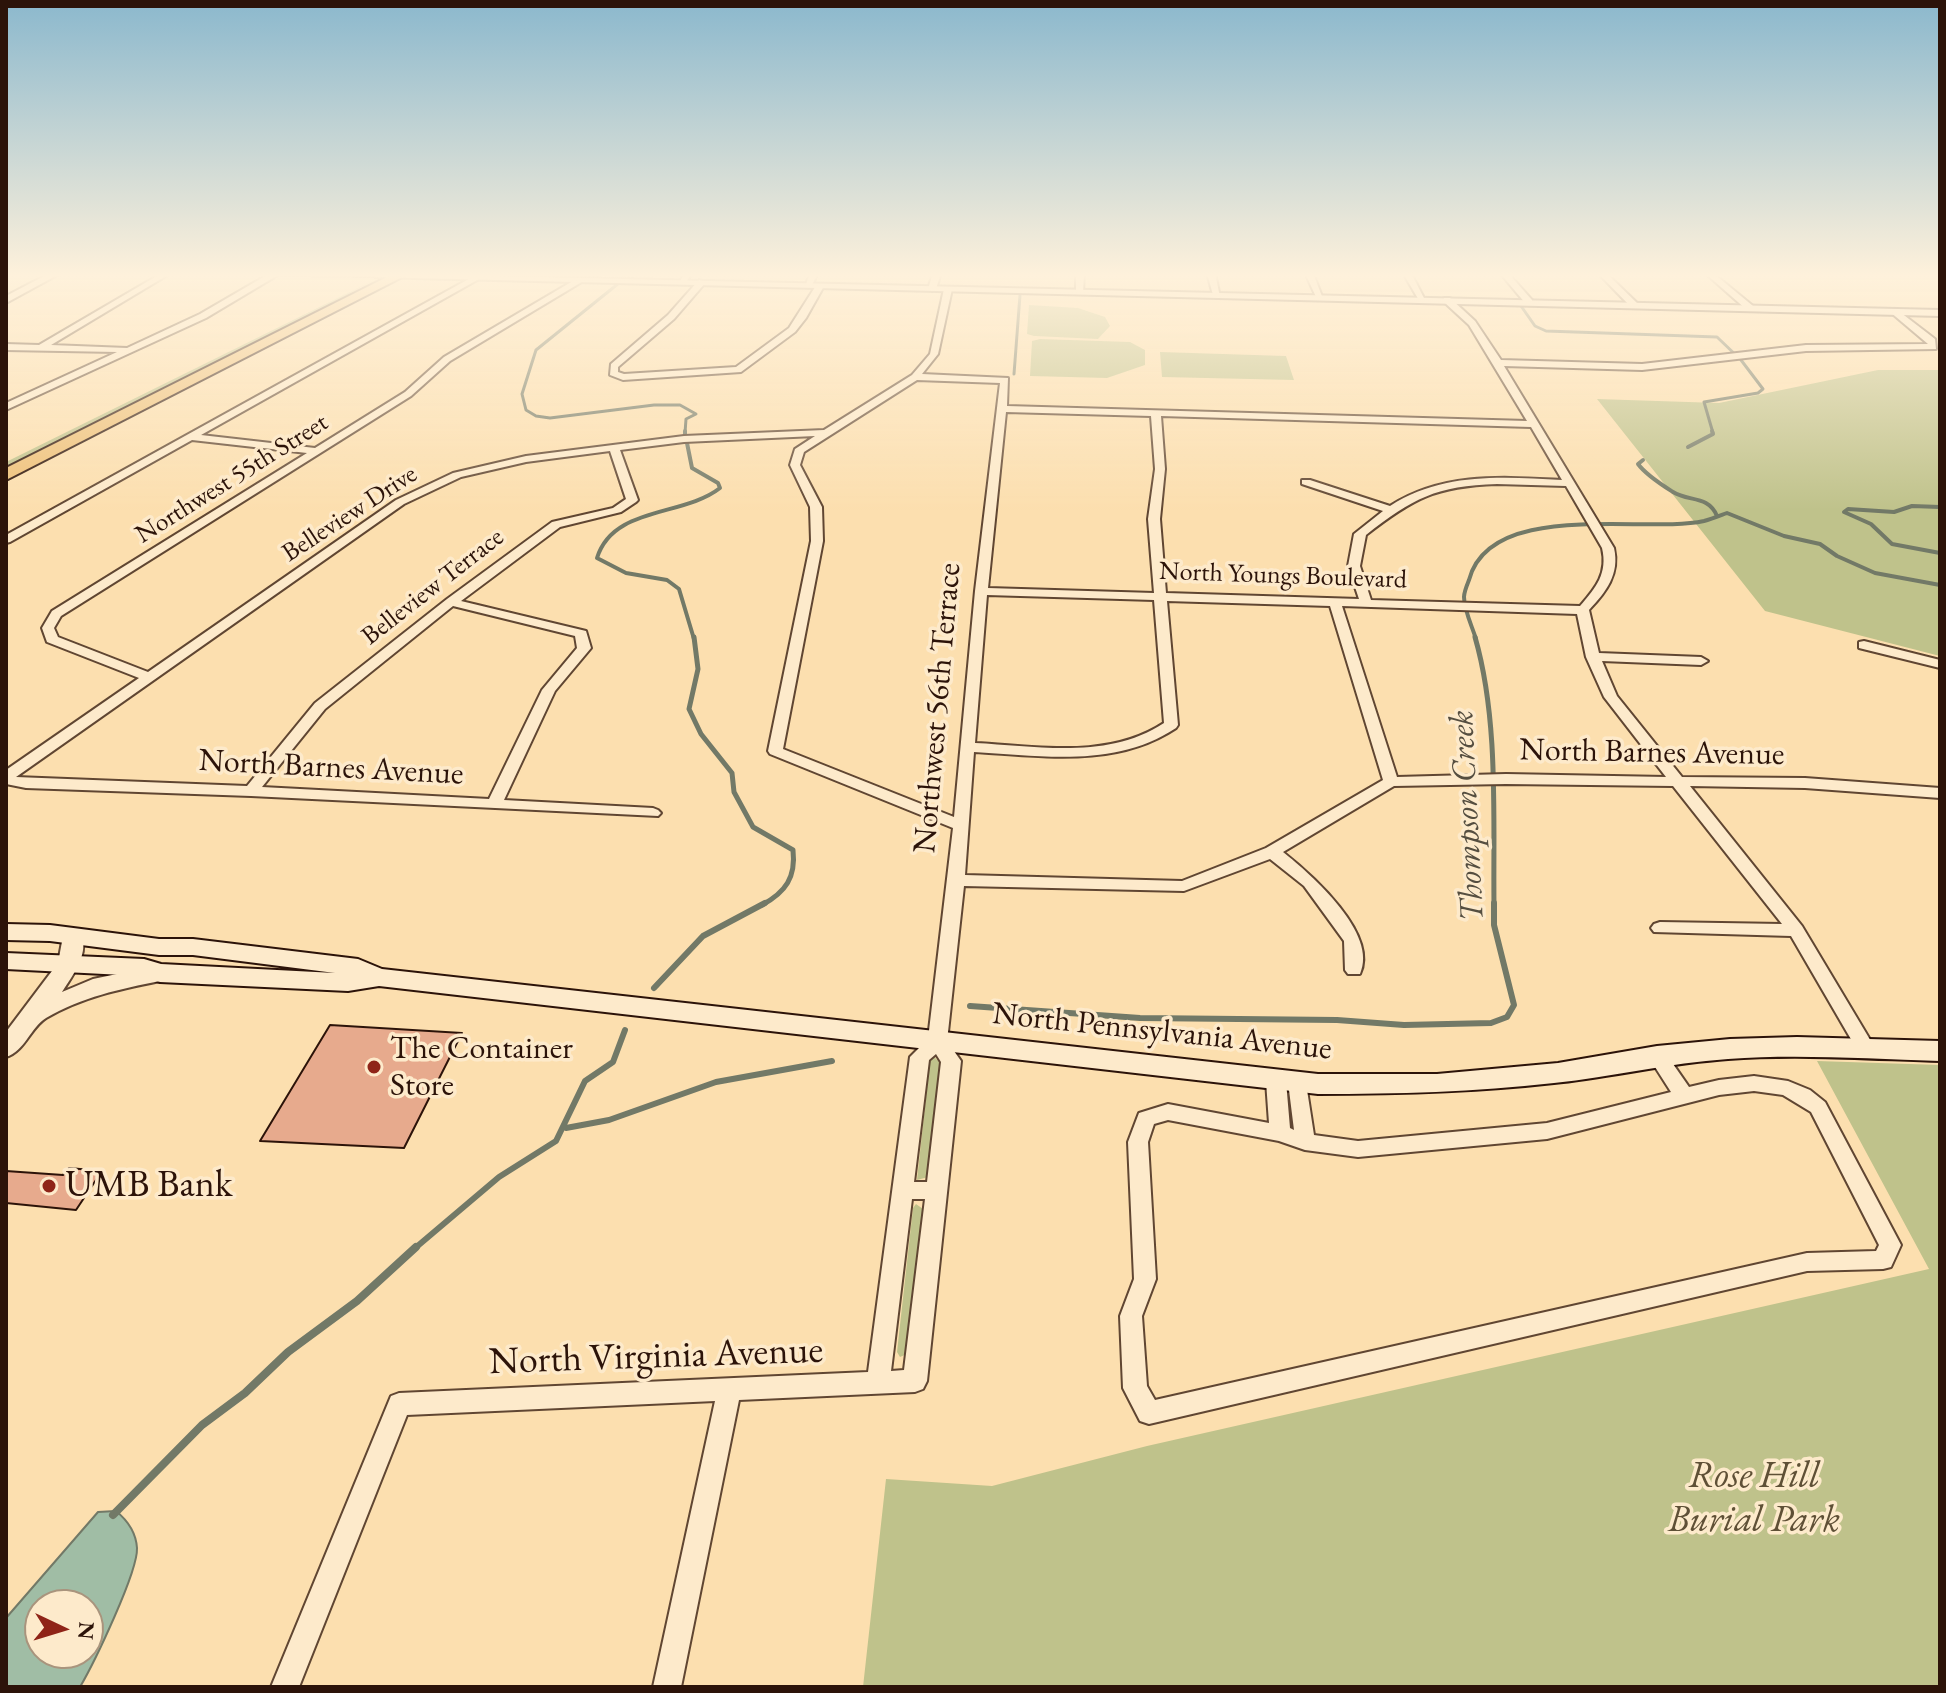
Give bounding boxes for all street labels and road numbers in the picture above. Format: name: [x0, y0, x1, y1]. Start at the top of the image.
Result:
street label: Northwest 55th Street: [130, 407, 334, 551]
street label: Belleview Drive: [277, 459, 423, 569]
street label: Belleview Terrace: [356, 522, 510, 652]
street label: North Youngs Boulevard: [1159, 556, 1407, 596]
street label: Northwest 56th Terrace: [906, 561, 970, 855]
street label: North Barnes Avenue: [1519, 731, 1785, 775]
street label: North Barnes Avenue: [198, 742, 464, 794]
street label: North Pennsylvania Avenue: [990, 995, 1334, 1069]
street label: North Virginia Avenue: [488, 1328, 824, 1386]

